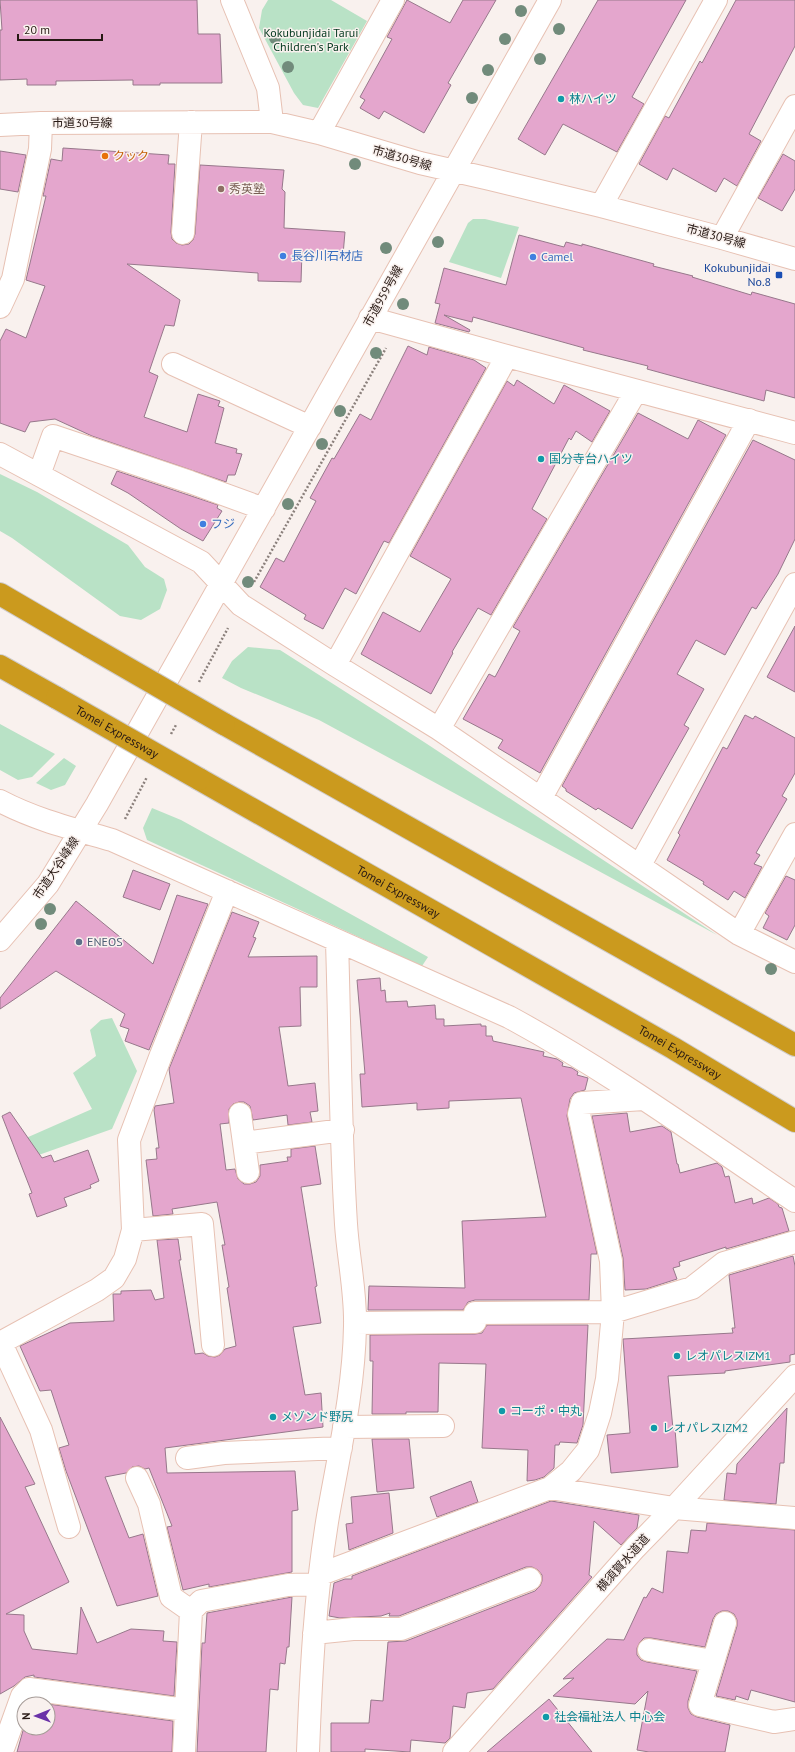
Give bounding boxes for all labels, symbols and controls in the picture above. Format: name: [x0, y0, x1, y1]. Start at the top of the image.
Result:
scale bar: [18, 16, 102, 42]
text: 20 m: [24, 22, 50, 37]
park label: Kokubunjidai Tarui Children's Park: [264, 25, 358, 54]
place label: 林ハイツ: [569, 91, 617, 106]
marker: 林ハイツ: [556, 94, 566, 104]
street label: 市道30号線: [51, 115, 113, 130]
street label: 市道30号線: [371, 142, 434, 173]
place label: クック: [113, 148, 149, 163]
marker: クック: [100, 151, 110, 161]
place label: 秀英塾: [229, 181, 265, 196]
marker: 秀英塾: [216, 184, 226, 194]
street label: 市道30号線: [685, 220, 748, 251]
place label: 長谷川石材店: [291, 248, 363, 263]
place label: Camel: [541, 249, 573, 264]
marker: 長谷川石材店: [278, 251, 288, 261]
marker: Camel: [528, 252, 538, 262]
place label: Kokubunjidai No.8: [704, 260, 771, 289]
street label: 市道959号線: [360, 263, 406, 329]
marker: Kokubunjidai No.8: [774, 270, 784, 280]
place label: 国分寺台ハイツ: [549, 451, 633, 466]
marker: 国分寺台ハイツ: [536, 454, 546, 464]
place label: フジ: [211, 516, 235, 531]
marker: フジ: [198, 519, 208, 529]
street label: Tomei Expressway: [73, 702, 162, 762]
street label: 市道大谷峰線: [29, 834, 82, 902]
street label: Tomei Expressway: [354, 862, 443, 921]
place label: ENEOS: [87, 934, 123, 949]
marker: ENEOS: [74, 937, 84, 947]
street label: Tomei Expressway: [636, 1022, 725, 1082]
place label: レオパレスIZM1: [685, 1348, 771, 1363]
marker: レオパレスIZM1: [672, 1351, 682, 1361]
place label: コーポ・中丸: [510, 1403, 582, 1418]
marker: コーポ・中丸: [497, 1406, 507, 1416]
place label: メゾンド野尻: [281, 1409, 353, 1424]
marker: メゾンド野尻: [268, 1412, 278, 1422]
place label: レオパレスIZM2: [662, 1420, 748, 1435]
marker: レオパレスIZM2: [649, 1423, 659, 1433]
street label: 横須賀水道道: [593, 1531, 652, 1594]
north arrow: [16, 1696, 56, 1736]
place label: 社会福祉法人 中心会: [554, 1709, 665, 1724]
text: N: [19, 1712, 33, 1720]
marker: 社会福祉法人 中心会: [541, 1712, 551, 1722]

